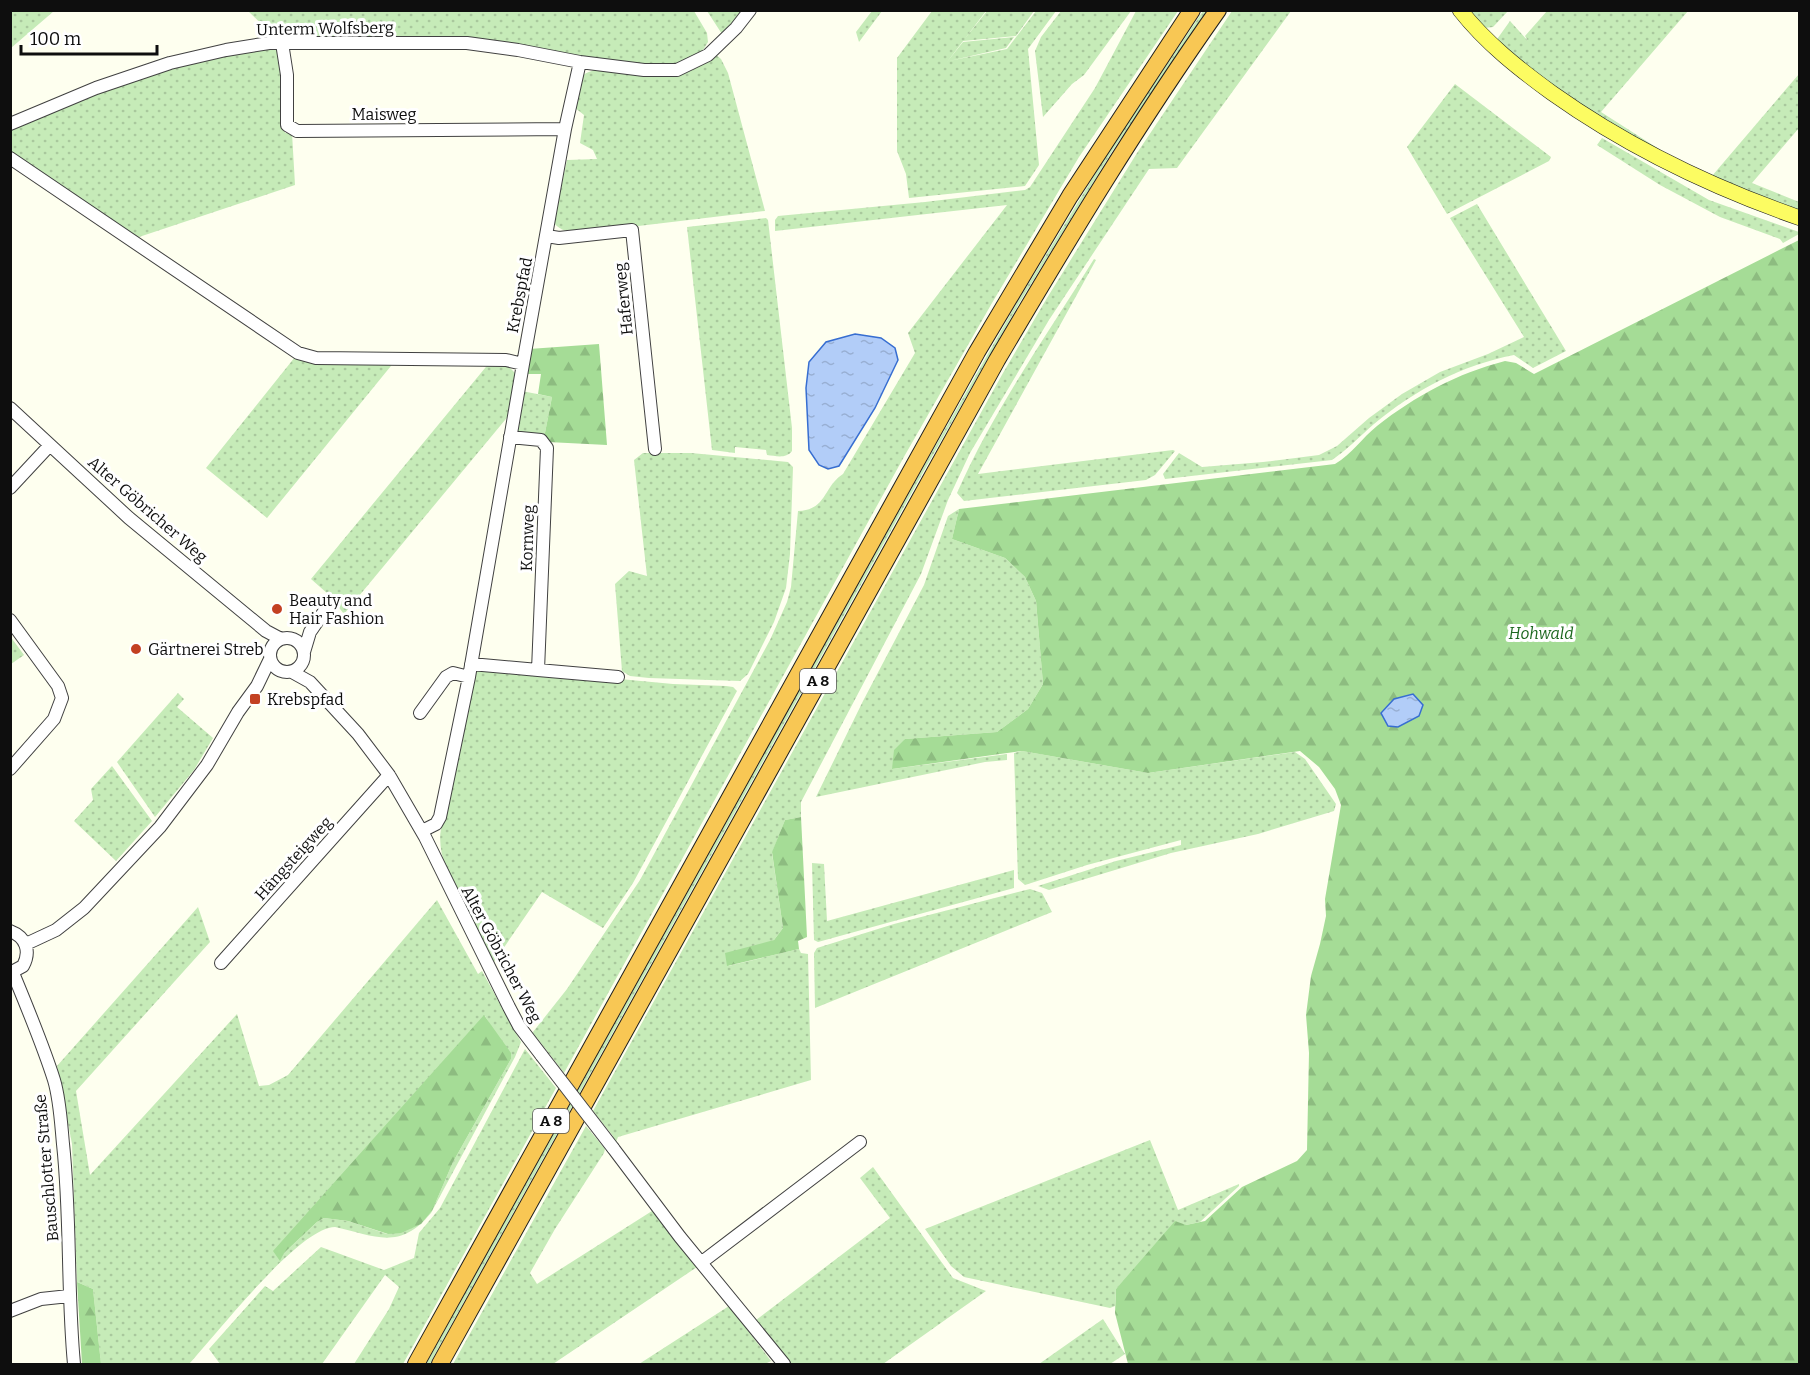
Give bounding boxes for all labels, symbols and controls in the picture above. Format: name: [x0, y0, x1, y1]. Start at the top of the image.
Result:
scale bar: [21, 18, 158, 56]
street label: Unterm Wolfsberg: [256, 18, 394, 39]
text: 100 m: [30, 28, 81, 50]
street label: Maisweg: [351, 105, 417, 124]
street label: Krebspfad: [503, 255, 536, 335]
street label: Haferweg: [610, 262, 637, 336]
street label: Alter Göbricher Weg: [84, 452, 211, 566]
street label: Kornweg: [517, 504, 538, 572]
place label: Beauty and Hair Fashion: [289, 591, 384, 628]
marker: Beauty and Hair Fashion: [270, 602, 284, 616]
park label: Hohwald: [1508, 624, 1574, 643]
place label: Gärtnerei Streb: [148, 640, 263, 659]
marker: Gärtnerei Streb: [129, 642, 143, 656]
road number: A 8: [800, 669, 836, 693]
place label: Krebspfad: [267, 690, 344, 709]
marker: Krebspfad: [248, 692, 262, 706]
street label: Hängsteigweg: [251, 813, 336, 904]
street label: Alter Göbricher Weg: [457, 883, 546, 1026]
street label: Bauschlotter Straße: [31, 1093, 62, 1242]
road number: A 8: [533, 1109, 569, 1133]

